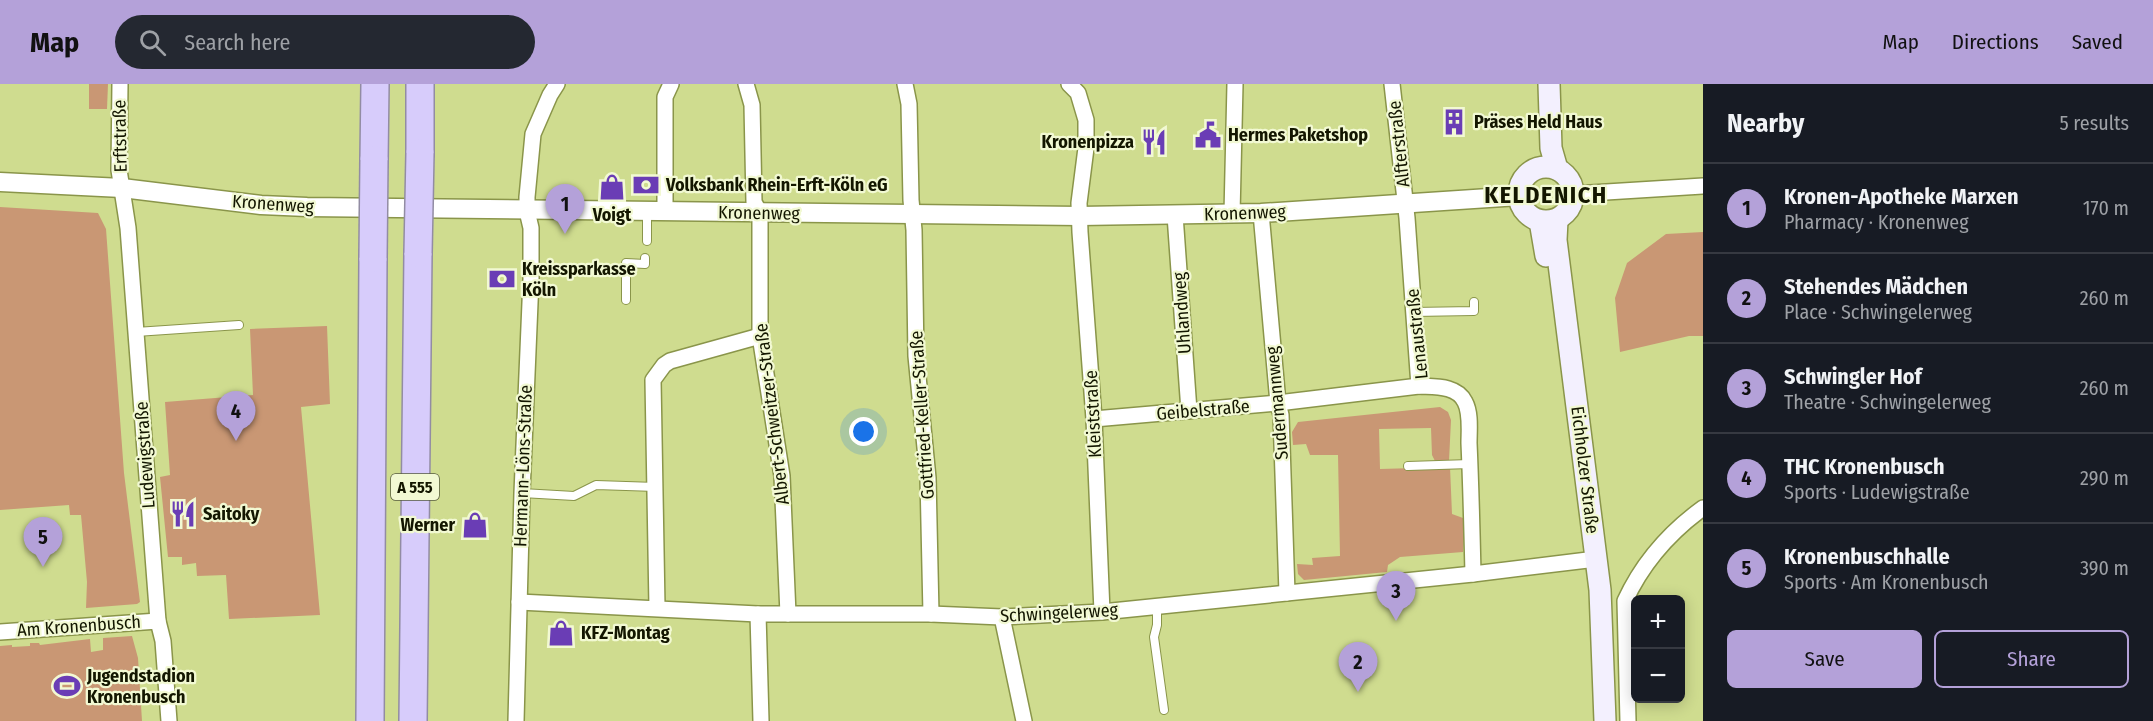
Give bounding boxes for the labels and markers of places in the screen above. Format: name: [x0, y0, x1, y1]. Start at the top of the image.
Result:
building icon: Präses Held Haus: [1439, 107, 1469, 137]
place label: Präses Held Haus: [1474, 111, 1602, 133]
public building icon: Hermes Paketshop: [1193, 120, 1223, 150]
place label: Hermes Paketshop: [1228, 124, 1368, 146]
restaurant icon: Kronenpizza: [1139, 127, 1169, 157]
place label: Kronenpizza: [1042, 131, 1134, 153]
bank icon: Volksbank Rhein-Erft-Köln eG: [631, 170, 661, 200]
shop icon: Voigt: [597, 172, 627, 202]
place label: Volksbank Rhein-Erft-Köln eG: [665, 174, 888, 196]
pin: 1: [546, 184, 584, 234]
place label: Voigt: [592, 204, 632, 226]
place label: Kreissparkasse Köln: [522, 258, 636, 301]
bank icon: Kreissparkasse Köln: [487, 264, 517, 294]
pin: 4: [216, 392, 256, 441]
restaurant icon: Saitoky: [168, 499, 198, 529]
place label: Saitoky: [203, 503, 260, 525]
shop icon: Werner: [460, 510, 490, 540]
place label: Werner: [400, 514, 455, 536]
pin: 5: [24, 518, 63, 567]
pin: 3: [1376, 572, 1416, 621]
shop icon: KFZ-Montag: [546, 618, 576, 648]
place label: KFZ-Montag: [581, 622, 670, 644]
pin: 2: [1338, 642, 1378, 692]
place label: Jugendstadion Kronenbusch: [86, 665, 195, 708]
sports icon: Jugendstadion Kronenbusch: [52, 671, 82, 701]

